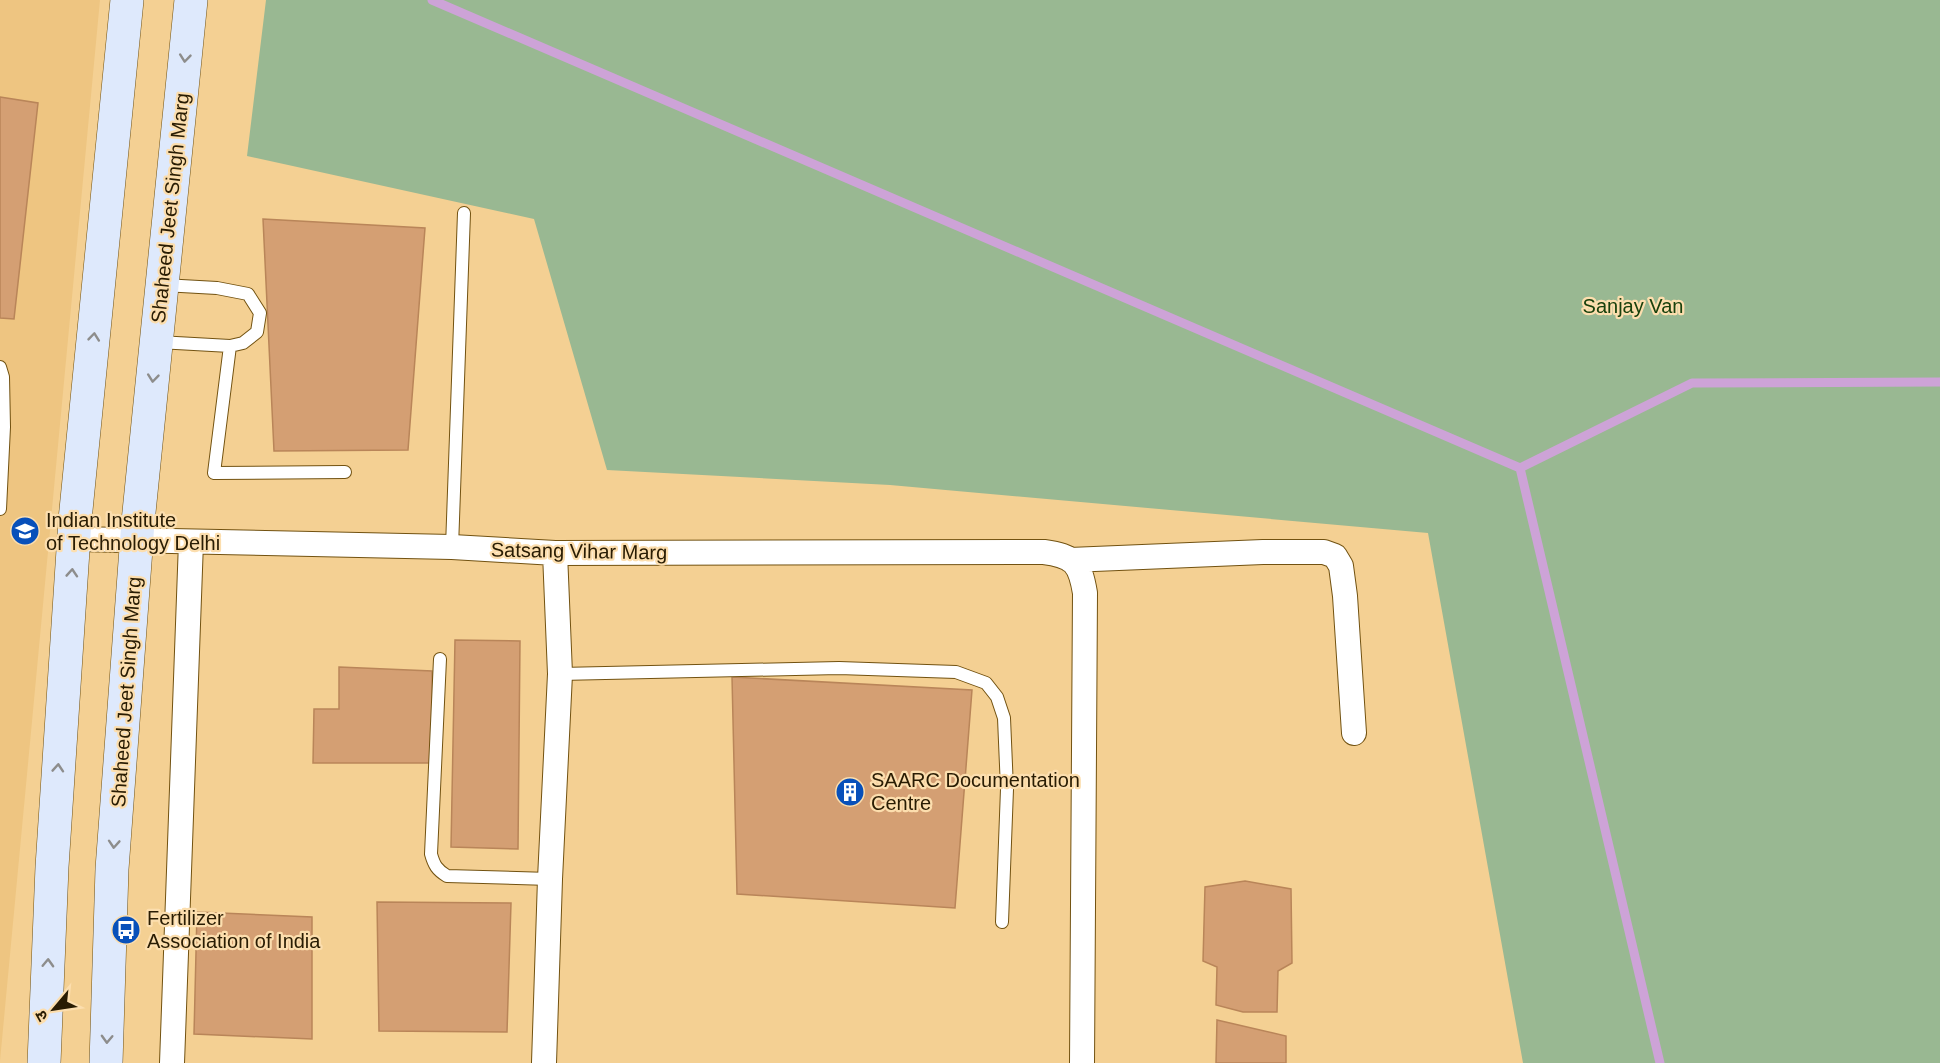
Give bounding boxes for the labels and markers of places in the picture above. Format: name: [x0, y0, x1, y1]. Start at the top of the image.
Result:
place label: Indian Institute of Technology Delhi: [46, 509, 220, 554]
school or university icon: Indian Institute of Technology Delhi: [9, 515, 41, 547]
place label: SAARC Documentation Centre: [871, 769, 1080, 814]
building icon: SAARC Documentation Centre: [834, 776, 866, 808]
place label: Fertilizer Association of India: [147, 907, 321, 952]
bus stop icon: Fertilizer Association of India: [110, 914, 142, 946]

